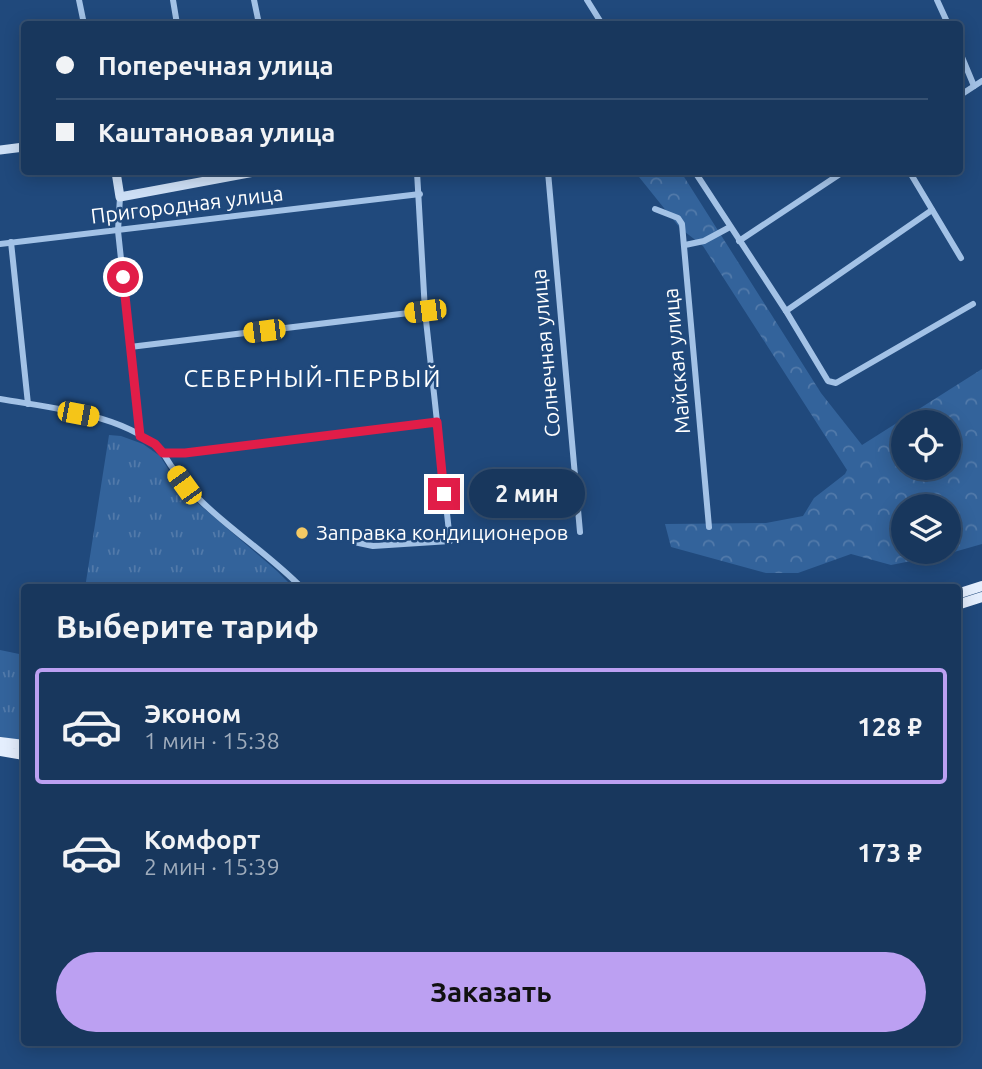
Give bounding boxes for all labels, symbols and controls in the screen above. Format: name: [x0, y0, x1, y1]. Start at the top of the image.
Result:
text: Поперечная улица: [98, 51, 334, 80]
text: Каштановая улица: [98, 118, 335, 147]
street label: Пригородная улица: [89, 180, 284, 228]
route start: [107, 261, 139, 293]
street label: Солнечная улица: [526, 268, 564, 438]
street label: Майская улица: [658, 287, 694, 435]
car: [403, 298, 448, 324]
car: [242, 318, 287, 344]
district label: СЕВЕРНЫЙ-ПЕРВЫЙ: [184, 364, 442, 392]
car: [56, 400, 101, 428]
map controls: [891, 410, 961, 564]
button: locate: [891, 410, 961, 480]
car: [164, 462, 205, 508]
callout: 2 мин: [468, 470, 584, 518]
route end: [428, 478, 460, 510]
text: 2 мин: [495, 481, 559, 506]
button: layers: [891, 494, 961, 564]
place label: Заправка кондиционеров: [316, 520, 568, 544]
marker: Заправка кондиционеров: [294, 525, 310, 541]
text: Выберите тариф: [56, 608, 319, 644]
icon: car: [60, 695, 123, 758]
text: Эконом: [144, 699, 241, 728]
text: 128 ₽: [857, 712, 922, 741]
text: 1 мин · 15:38: [144, 728, 280, 753]
icon: car: [60, 821, 123, 884]
text: Комфорт: [144, 825, 260, 854]
text: 173 ₽: [857, 838, 922, 867]
text: 2 мин · 15:39: [144, 854, 280, 879]
button: Заказать: [56, 952, 926, 1032]

